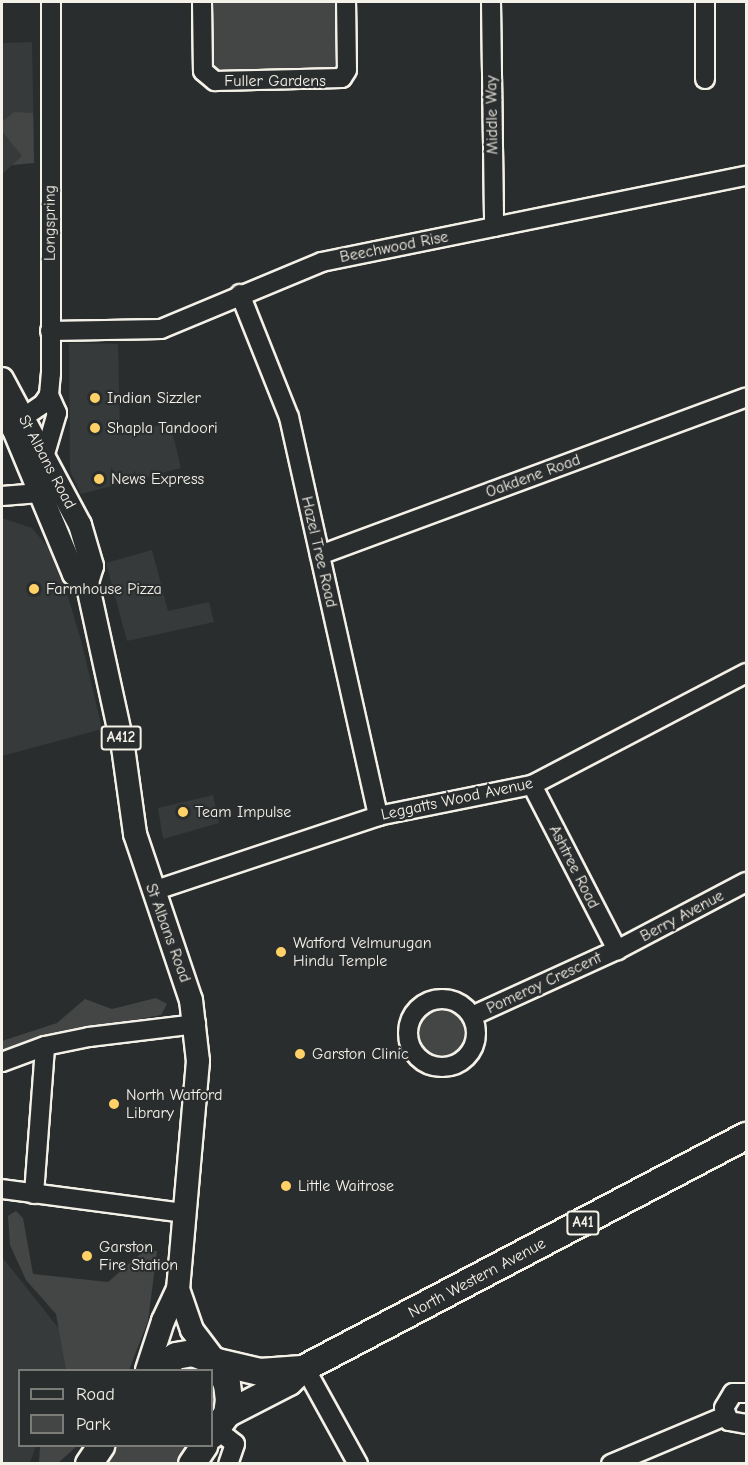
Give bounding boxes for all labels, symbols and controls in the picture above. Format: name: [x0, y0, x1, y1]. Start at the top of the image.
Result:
street label: Fuller Gardens: [224, 71, 326, 91]
street label: Middle Way: [482, 75, 502, 155]
street label: Longspring: [40, 185, 60, 261]
street label: Beechwood Rise: [338, 227, 450, 267]
place label: Indian Sizzler: [107, 388, 201, 408]
marker: Indian Sizzler: [88, 391, 102, 405]
street label: St Albans Road: [14, 412, 80, 512]
place label: Shapla Tandoori: [107, 418, 218, 438]
marker: Shapla Tandoori: [88, 421, 102, 435]
street label: Oakdene Road: [483, 450, 583, 502]
place label: News Express: [111, 469, 204, 489]
marker: News Express: [92, 472, 106, 486]
street label: Hazel Tree Road: [297, 495, 341, 609]
place label: Farmhouse Pizza: [46, 579, 162, 599]
marker: Farmhouse Pizza: [27, 582, 41, 596]
road number: A412: [100, 726, 142, 750]
street label: Leggatts Wood Avenue: [379, 774, 535, 824]
place label: Team Impulse: [195, 802, 291, 822]
marker: Team Impulse: [176, 805, 190, 819]
street label: Ashtree Road: [545, 822, 603, 912]
street label: St Albans Road: [141, 881, 195, 985]
street label: Berry Avenue: [637, 886, 727, 946]
place label: Watford Velmurugan Hindu Temple: [293, 933, 432, 971]
marker: Watford Velmurugan Hindu Temple: [274, 945, 288, 959]
street label: Pomeroy Crescent: [483, 948, 605, 1018]
place label: Garston Clinic: [312, 1044, 409, 1064]
marker: Garston Clinic: [293, 1047, 307, 1061]
place label: North Watford Library: [126, 1085, 222, 1123]
marker: North Watford Library: [107, 1097, 121, 1111]
place label: Little Waitrose: [298, 1176, 394, 1196]
marker: Little Waitrose: [279, 1179, 293, 1193]
road number: A41: [565, 1211, 601, 1235]
street label: North Western Avenue: [405, 1234, 549, 1322]
place label: Garston Fire Station: [99, 1237, 178, 1275]
marker: Garston Fire Station: [80, 1249, 94, 1263]
legend: [18, 1369, 213, 1447]
text: Road: [76, 1384, 115, 1405]
text: Park: [76, 1414, 110, 1435]

